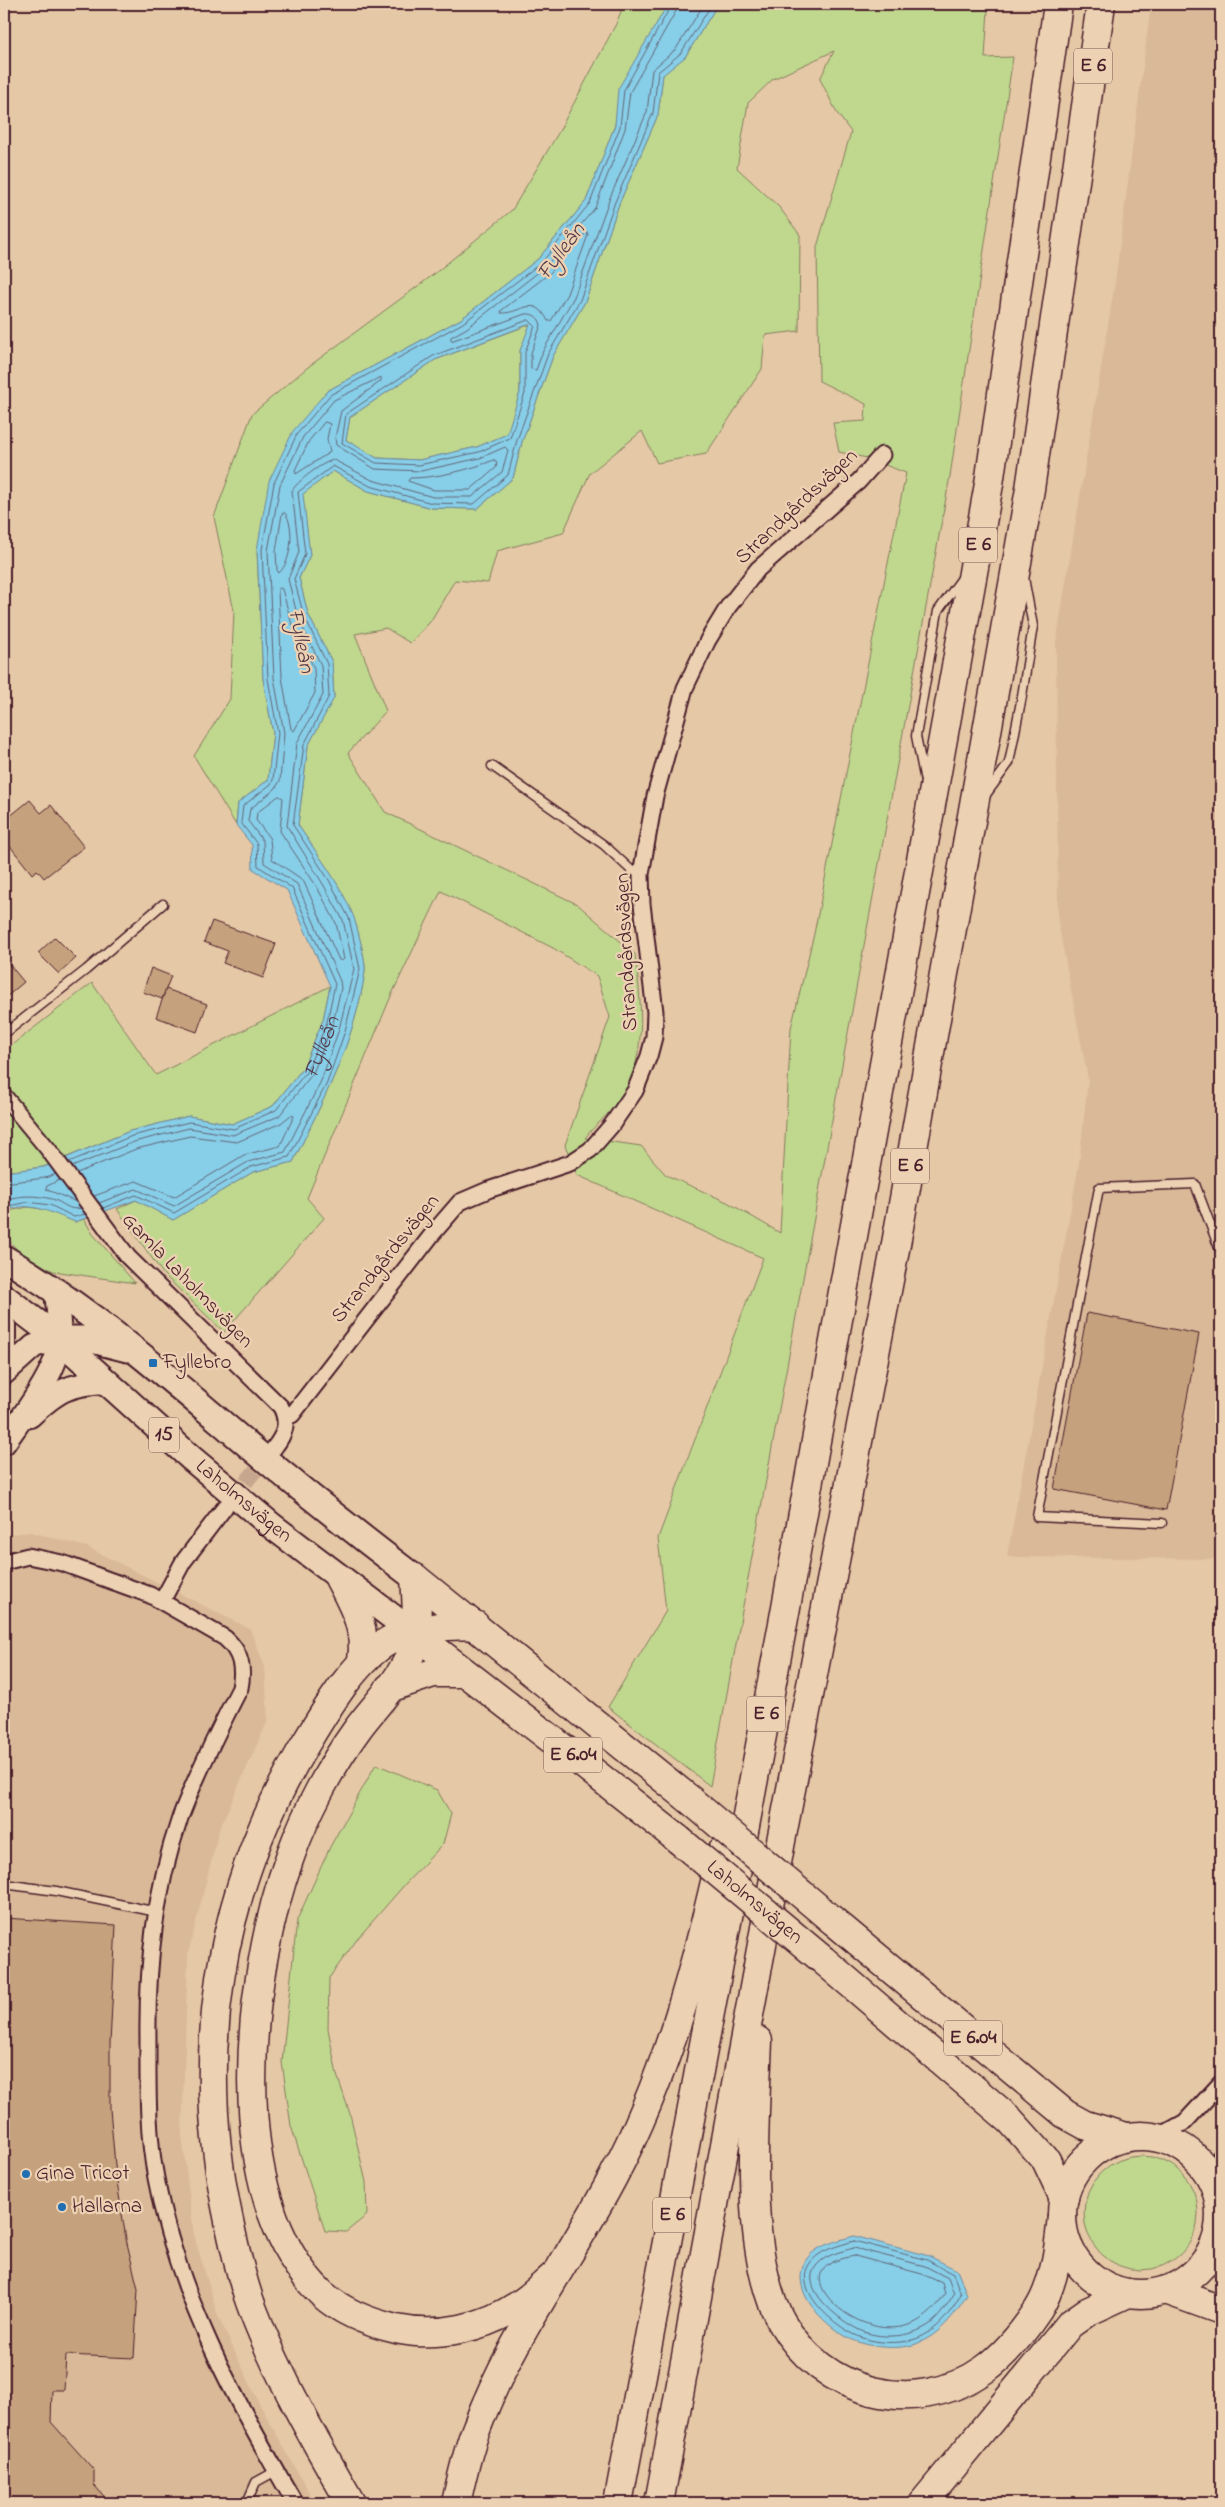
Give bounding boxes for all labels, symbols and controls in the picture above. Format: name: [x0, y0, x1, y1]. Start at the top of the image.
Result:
road number: E 6: [1074, 48, 1112, 84]
water label: Fylleån: [530, 216, 595, 287]
street label: Strandgårdsvägen: [729, 442, 866, 573]
road number: E 6: [959, 528, 997, 562]
water label: Fylleån: [278, 606, 322, 677]
street label: Strandgårdsvägen: [608, 872, 648, 1032]
water label: Fylleån: [296, 1013, 350, 1084]
road number: E 6: [891, 1148, 929, 1184]
street label: Strandgårdsvägen: [325, 1188, 449, 1331]
street label: Gamla Laholmsvägen: [113, 1206, 260, 1357]
place label: Fyllebro: [162, 1348, 231, 1380]
marker: Fyllebro: [147, 1357, 159, 1369]
road number: 15: [149, 1418, 179, 1452]
street label: Laholmsvägen: [188, 1452, 298, 1551]
road number: E 6: [747, 1696, 785, 1732]
road number: E 6.04: [544, 1738, 602, 1772]
street label: Laholmsvägen: [699, 1853, 809, 1952]
road number: E 6.04: [944, 2020, 1002, 2056]
place label: Gina Tricot: [36, 2159, 130, 2189]
marker: Gina Tricot: [20, 2168, 32, 2180]
place label: Hallarna: [72, 2192, 142, 2222]
road number: E 6: [653, 2198, 691, 2232]
marker: Hallarna: [56, 2201, 68, 2213]

